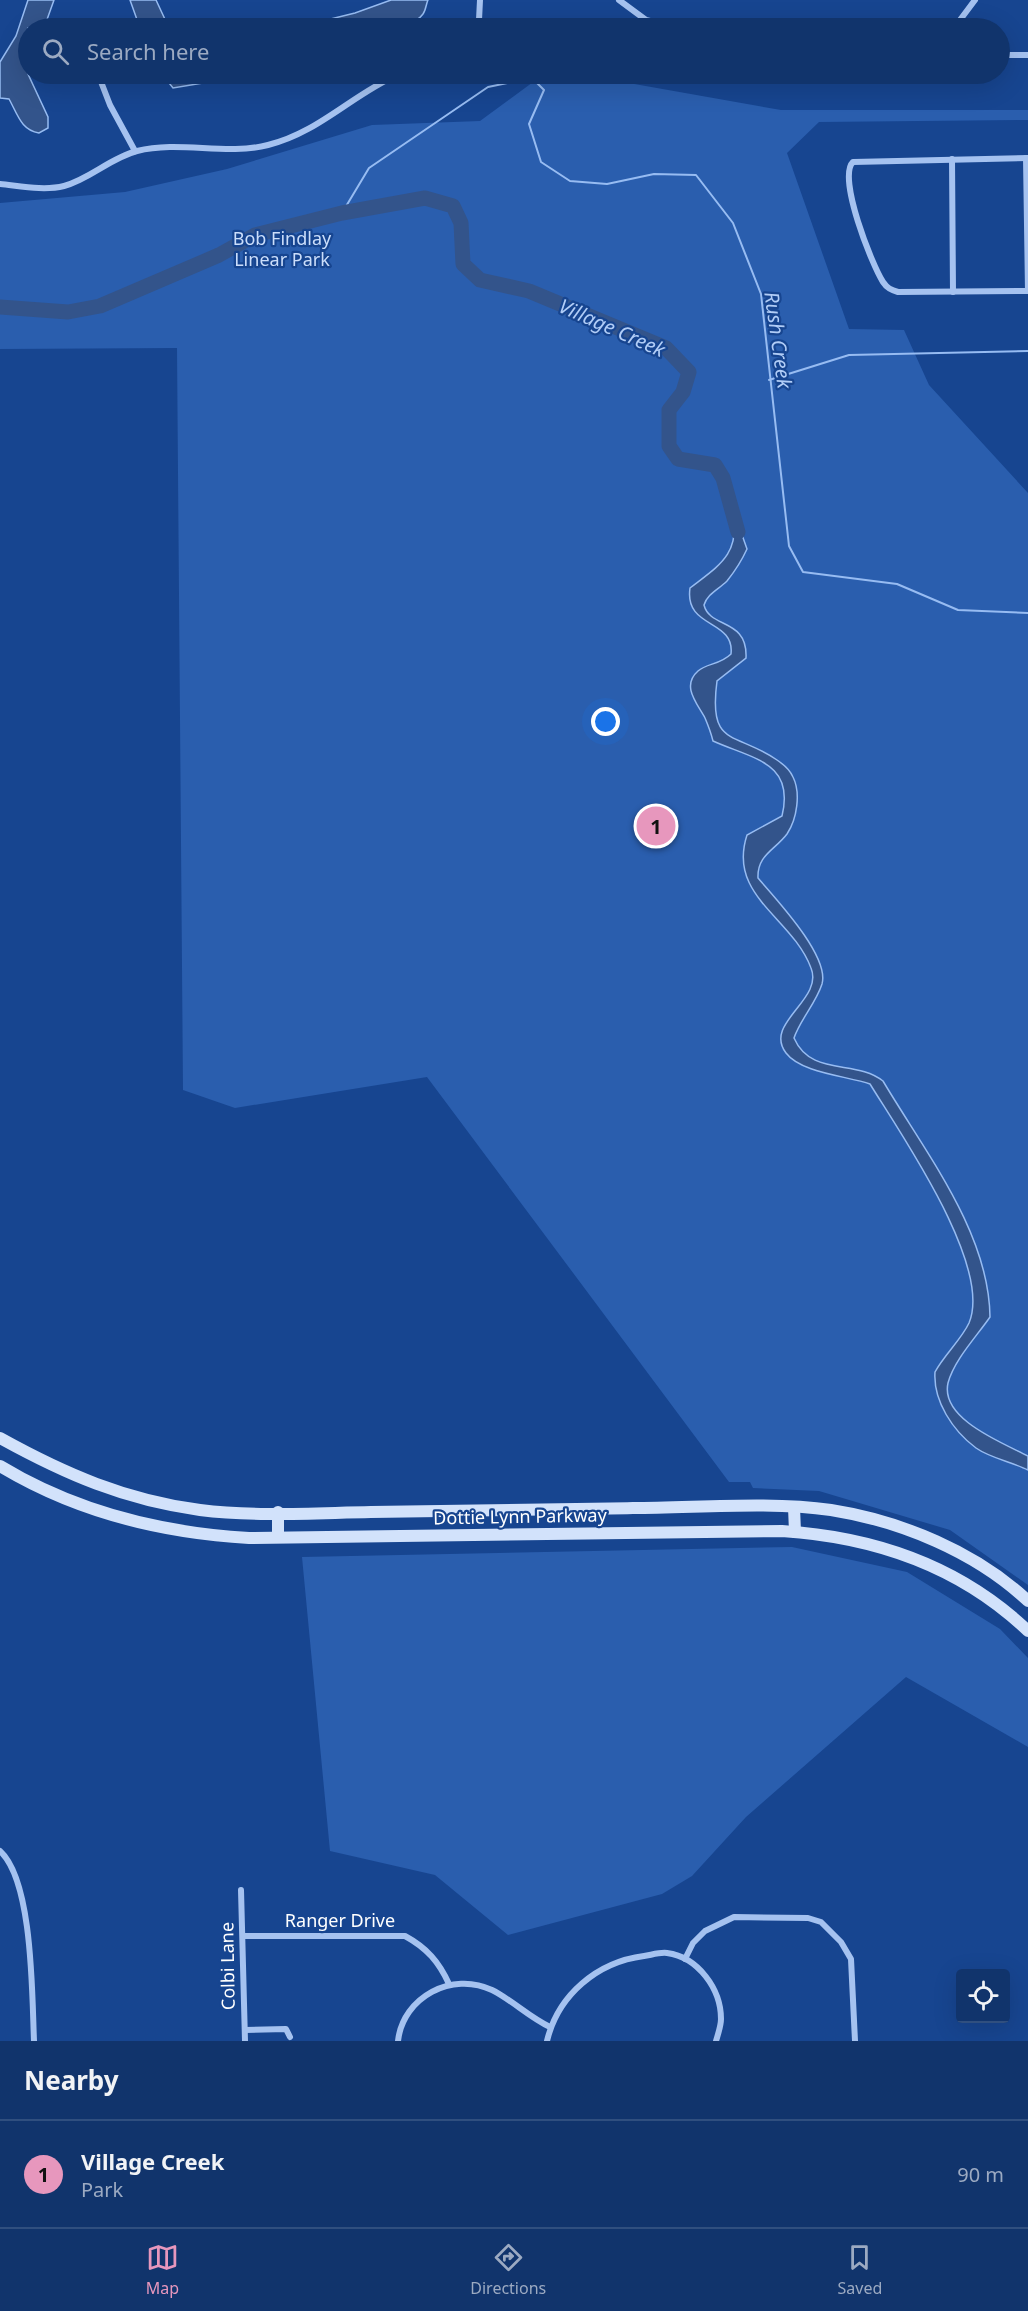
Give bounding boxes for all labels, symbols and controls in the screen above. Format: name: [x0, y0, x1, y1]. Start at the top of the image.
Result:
search box: [18, 18, 1010, 84]
icon: search: [39, 35, 72, 68]
text: Search here: [87, 36, 209, 66]
park label: Bob Findlay Linear Park: [233, 226, 332, 271]
water label: Rush Creek: [758, 290, 799, 391]
water label: Village Creek: [555, 292, 671, 363]
your location: [591, 707, 620, 736]
pin: 1: [636, 804, 676, 848]
street label: Dottie Lynn Parkway: [433, 1502, 608, 1530]
street label: Ranger Drive: [285, 1908, 395, 1932]
street label: Colbi Lane: [214, 1922, 240, 2010]
map controls: [956, 1969, 1010, 2023]
button: locate: [956, 1969, 1010, 2023]
text: Nearby: [24, 2062, 119, 2098]
text: Village Creek: [81, 2146, 224, 2176]
text: 1: [38, 2161, 49, 2188]
text: 90 m: [957, 2161, 1004, 2188]
text: Park: [81, 2176, 123, 2203]
tab: Map: [146, 2241, 179, 2299]
tab: Directions: [470, 2241, 546, 2299]
tab: Saved: [838, 2241, 882, 2299]

